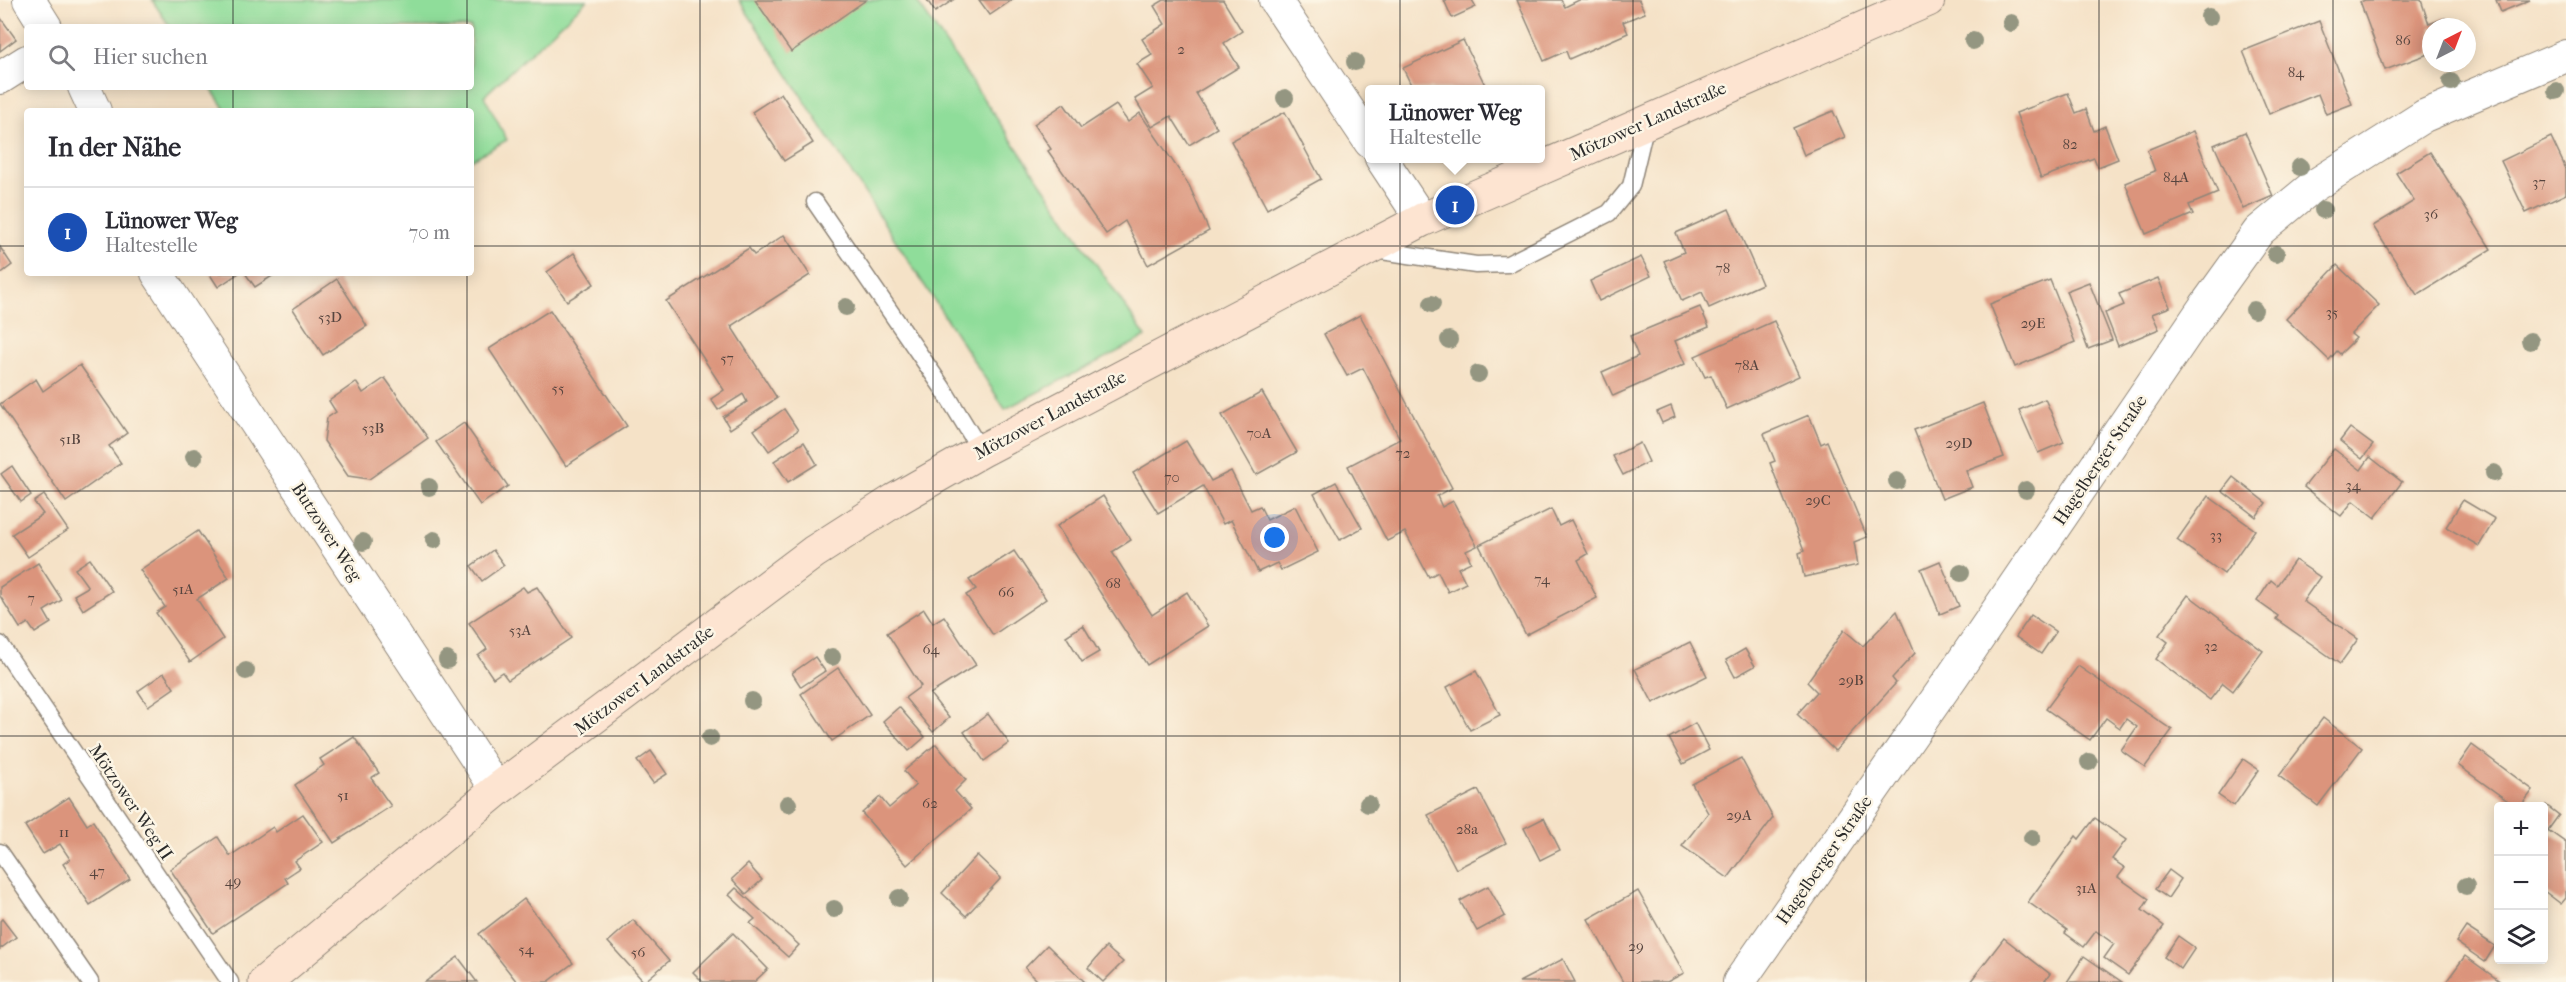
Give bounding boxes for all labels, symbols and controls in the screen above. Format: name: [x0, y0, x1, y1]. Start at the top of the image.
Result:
north arrow: [2422, 18, 2476, 72]
search box: [24, 24, 474, 90]
house number: 86: [2395, 31, 2412, 49]
house number: 2: [1177, 40, 1185, 58]
icon: search: [45, 41, 78, 74]
text: Hier suchen: [93, 44, 208, 70]
house number: 84: [2288, 63, 2305, 81]
street label: Mötzower Landstraße: [1567, 77, 1730, 165]
popup: [1365, 85, 1545, 163]
text: Lünower Weg: [1389, 100, 1521, 126]
text: Haltestelle: [1389, 126, 1481, 149]
text: In der Nähe: [48, 132, 181, 163]
house number: 82: [2062, 135, 2078, 153]
house number: 84A: [2163, 168, 2189, 186]
house number: 37: [2532, 173, 2546, 191]
pin: 1: [1436, 182, 1474, 228]
house number: 36: [2424, 205, 2439, 223]
text: Lünower Weg: [105, 208, 238, 234]
text: 1: [64, 221, 71, 244]
text: 70 m: [408, 221, 450, 244]
text: Haltestelle: [105, 234, 198, 257]
house number: 78: [1716, 259, 1730, 277]
house number: 35: [2326, 303, 2338, 321]
house number: 53D: [318, 308, 342, 326]
house number: 29E: [2021, 314, 2045, 332]
house number: 57: [720, 349, 734, 367]
house number: 78A: [1735, 356, 1760, 374]
street label: Mötzower Landstraße: [971, 366, 1130, 464]
house number: 55: [552, 379, 564, 397]
street label: Hagelberger Straße: [2049, 391, 2152, 529]
house number: 53B: [362, 419, 384, 437]
house number: 70A: [1246, 424, 1272, 442]
house number: 51B: [59, 430, 81, 448]
house number: 29D: [1945, 434, 1973, 452]
house number: 72: [1396, 444, 1411, 462]
house number: 70: [1164, 468, 1180, 486]
house number: 34: [2345, 476, 2362, 494]
street label: Butzower Weg: [287, 479, 366, 586]
house number: 29C: [1805, 491, 1831, 509]
your location: [1260, 523, 1289, 552]
house number: 33: [2210, 526, 2222, 544]
house number: 74: [1534, 570, 1551, 588]
house number: 68: [1105, 574, 1121, 592]
house number: 51A: [172, 580, 194, 598]
house number: 66: [998, 583, 1015, 601]
house number: 7: [27, 589, 35, 607]
house number: 53A: [509, 621, 531, 639]
street label: Mötzower Landstraße: [570, 621, 718, 740]
house number: 32: [2204, 637, 2218, 655]
house number: 64: [923, 640, 941, 658]
house number: 29B: [1838, 671, 1864, 689]
street label: Mötzower Weg II: [84, 741, 177, 864]
house number: 51: [337, 786, 349, 804]
street label: Hagelberger Straße: [1772, 792, 1877, 929]
house number: 62: [922, 794, 938, 812]
map controls: [2494, 802, 2548, 964]
button: +: [2494, 802, 2548, 856]
house number: 29A: [1726, 806, 1752, 824]
house number: 28a: [1456, 820, 1479, 838]
house number: 11: [59, 823, 69, 841]
button: −: [2494, 856, 2548, 910]
house number: 47: [89, 862, 105, 880]
house number: 49: [225, 872, 241, 890]
house number: 31A: [2075, 879, 2097, 897]
button: layers: [2494, 910, 2548, 964]
house number: 29: [1628, 937, 1644, 955]
house number: 54: [518, 940, 535, 958]
house number: 56: [631, 943, 646, 961]

